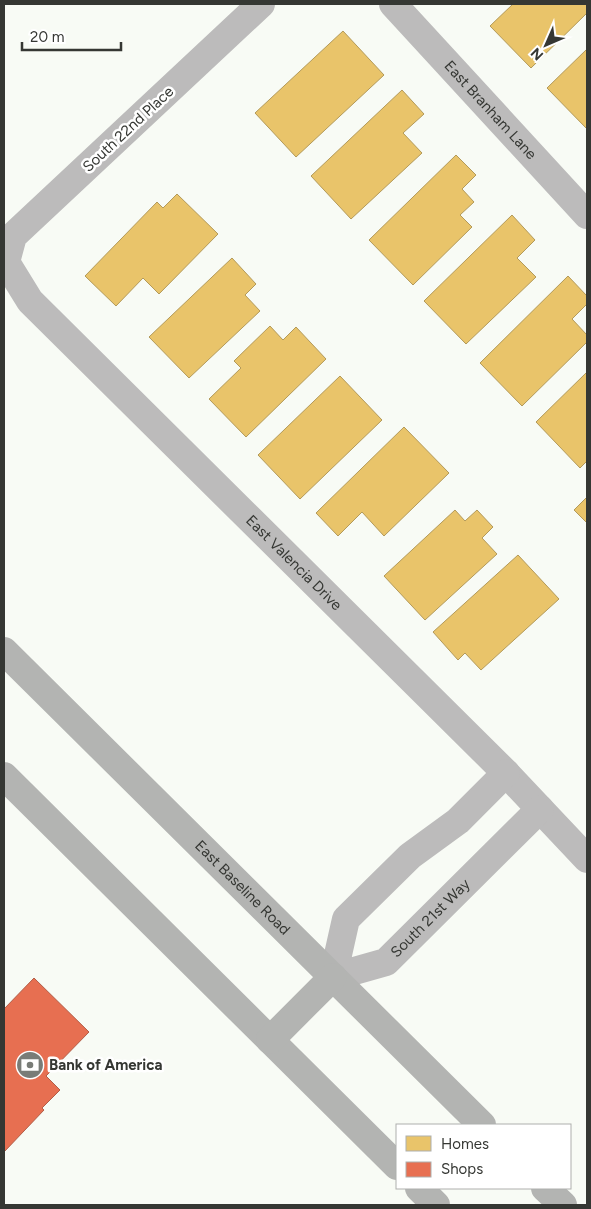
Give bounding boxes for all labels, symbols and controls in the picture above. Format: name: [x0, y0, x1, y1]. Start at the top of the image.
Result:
scale bar: [22, 20, 121, 52]
north arrow: [521, 20, 571, 70]
text: 20 m: [30, 28, 64, 46]
text: N: [527, 44, 547, 64]
street label: East Branham Lane: [441, 57, 540, 163]
street label: South 22nd Place: [79, 82, 177, 176]
street label: East Valencia Drive: [242, 511, 346, 614]
street label: East Baseline Road: [191, 837, 294, 939]
street label: South 21st Way: [387, 875, 474, 961]
bank icon: Bank of America: [15, 1050, 45, 1080]
place label: Bank of America: [49, 1056, 162, 1074]
legend: [396, 1124, 571, 1189]
text: Homes: [441, 1135, 489, 1153]
text: Shops: [441, 1160, 483, 1178]

